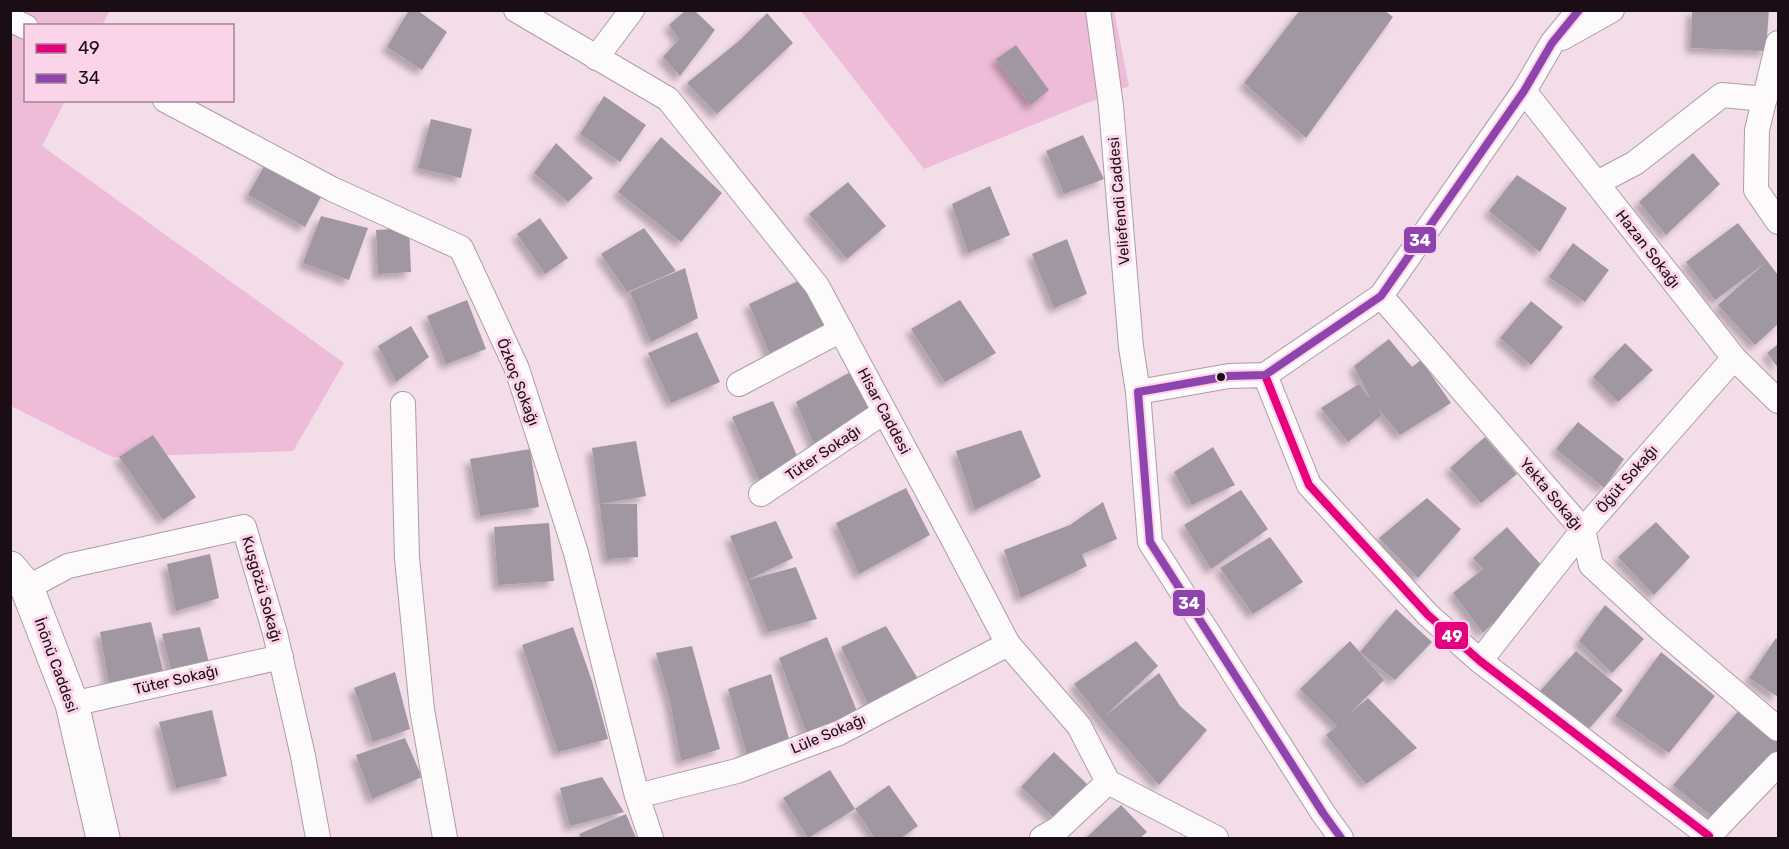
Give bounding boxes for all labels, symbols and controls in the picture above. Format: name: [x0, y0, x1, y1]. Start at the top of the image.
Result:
legend: [24, 24, 234, 102]
text: 49: [78, 37, 100, 59]
text: 34: [78, 67, 100, 89]
street label: Veliefendi Caddesi: [1104, 136, 1134, 266]
street label: Hazan Sokağı: [1612, 206, 1684, 292]
line badge: 34: [1403, 226, 1437, 254]
text: 34: [1409, 231, 1431, 250]
street label: Özkoç Sokağı: [493, 336, 543, 428]
street label: Hisar Caddesi: [854, 365, 914, 457]
unlabelled marker: [1215, 371, 1227, 383]
street label: Tüter Sokağı: [782, 421, 864, 485]
street label: Öğüt Sokağı: [1593, 441, 1661, 517]
street label: Yekta Sokağı: [1516, 454, 1586, 534]
street label: Kuşgözü Sokağı: [238, 534, 286, 644]
line badge: 34: [1172, 589, 1206, 617]
text: 34: [1178, 594, 1200, 613]
street label: İnönü Caddesi: [31, 615, 81, 715]
line badge: 49: [1434, 621, 1469, 650]
text: 49: [1441, 627, 1463, 646]
street label: Tüter Sokağı: [132, 662, 220, 698]
street label: Lüle Sokağı: [788, 710, 868, 758]

